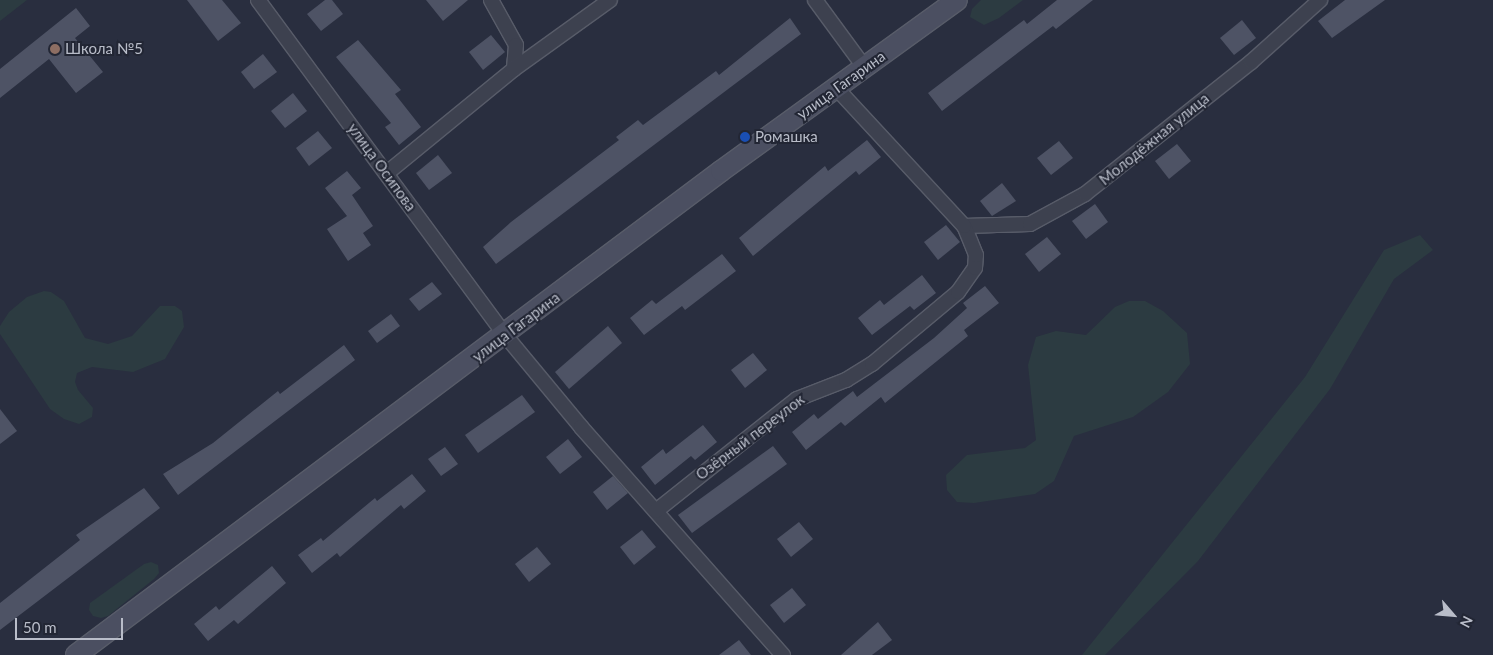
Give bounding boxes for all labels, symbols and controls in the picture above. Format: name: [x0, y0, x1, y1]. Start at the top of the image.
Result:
place label: Школа №5: [65, 40, 143, 58]
marker: Школа №5: [49, 43, 61, 55]
street label: улица Гагарина: [793, 47, 889, 123]
street label: Молодёжная улица: [1096, 89, 1212, 189]
street label: улица Осипова: [344, 119, 420, 215]
place label: Ромашка: [755, 128, 818, 146]
marker: Ромашка: [739, 131, 751, 143]
street label: улица Гагарина: [469, 288, 563, 366]
street label: Озёрный переулок: [692, 390, 808, 484]
north arrow: [1428, 590, 1478, 640]
scale bar: [18, 608, 125, 640]
text: N: [1457, 613, 1477, 631]
text: 50 m: [23, 618, 57, 636]

